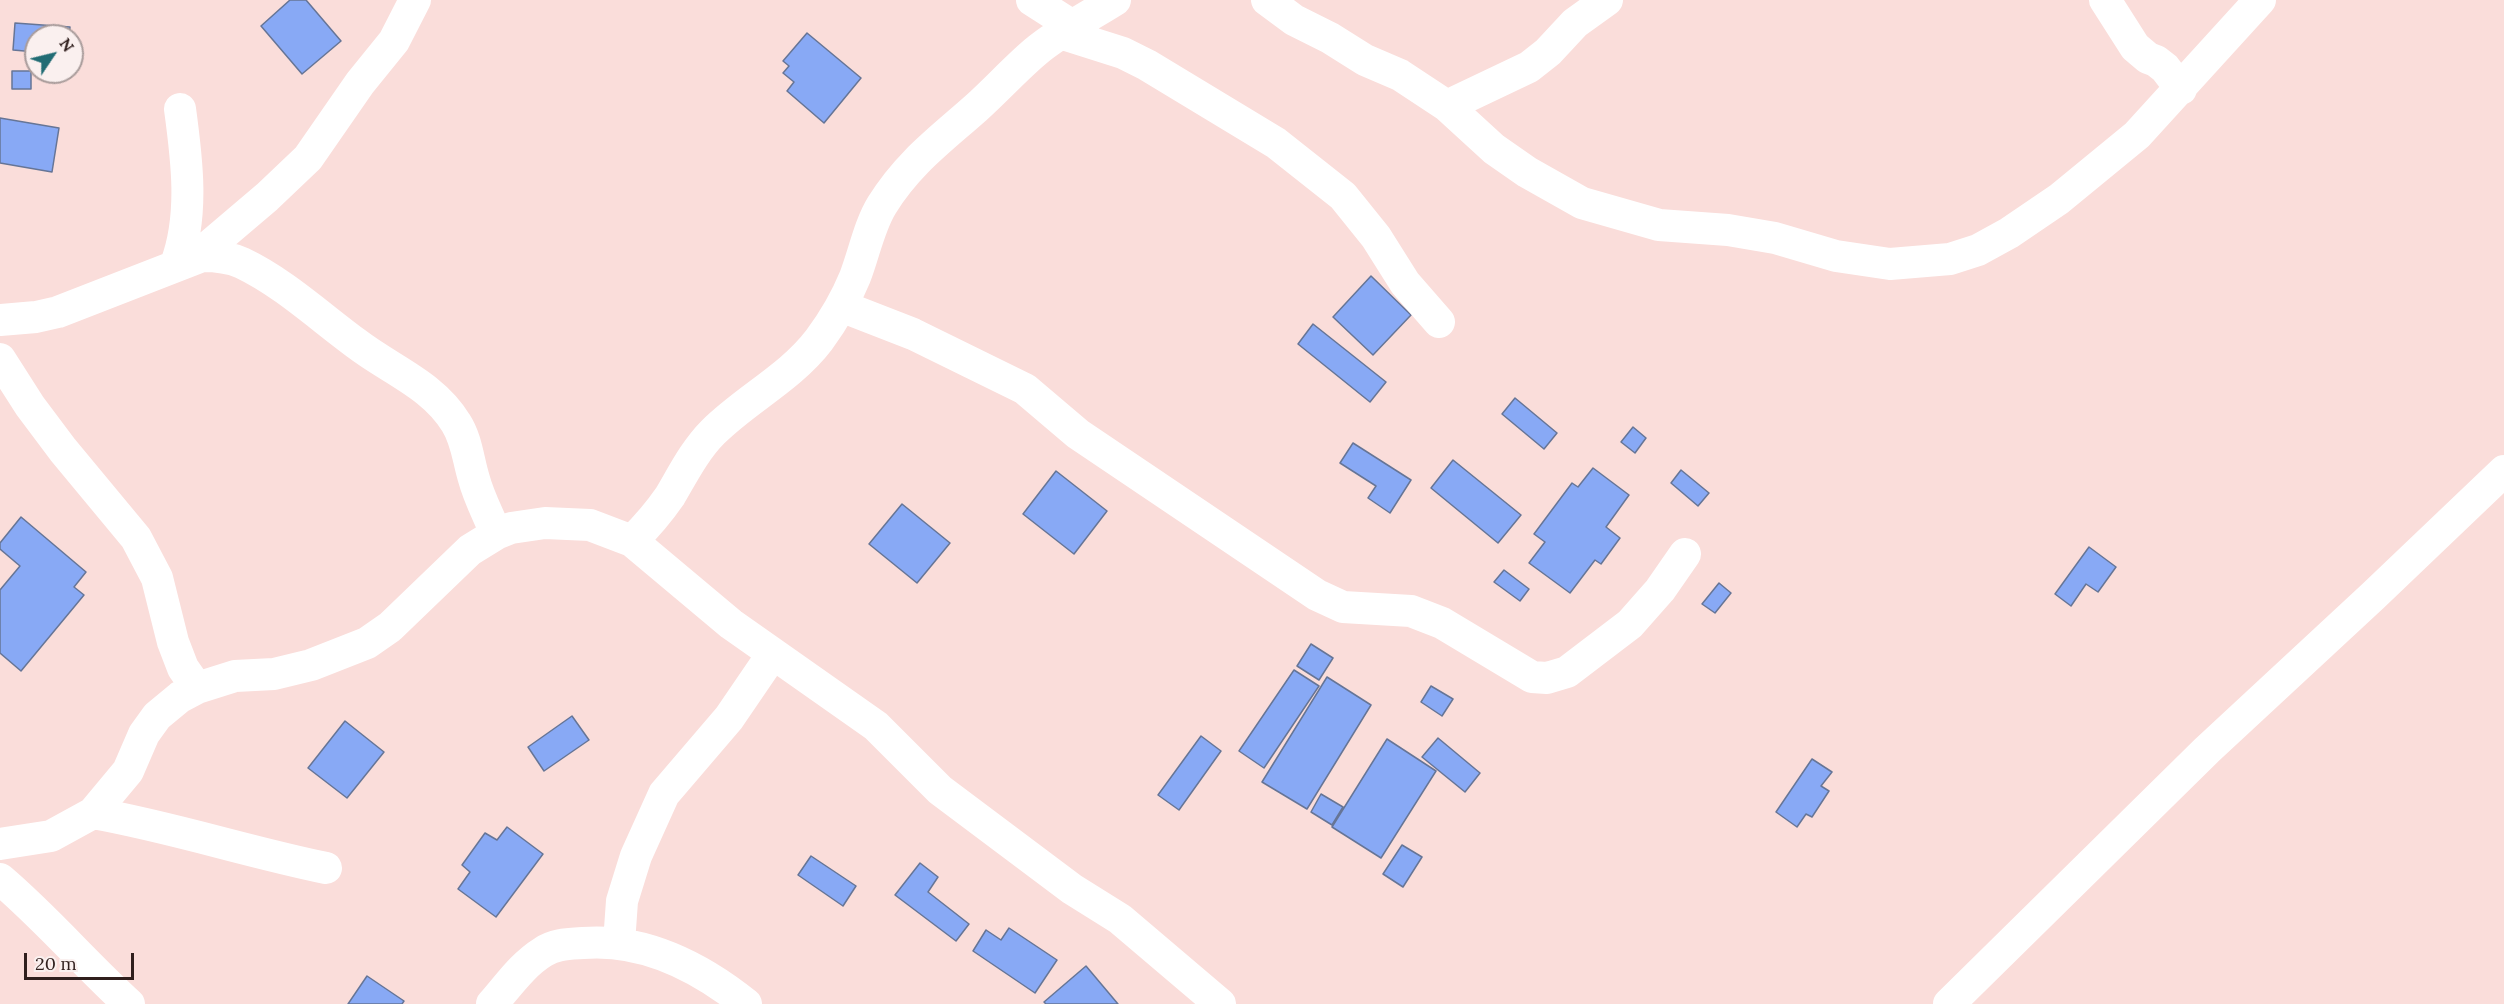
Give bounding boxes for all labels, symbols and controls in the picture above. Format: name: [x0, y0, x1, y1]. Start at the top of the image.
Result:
north arrow: [24, 24, 84, 84]
text: N: [55, 34, 79, 56]
scale bar: [27, 941, 136, 979]
text: 20 m: [35, 952, 77, 975]

